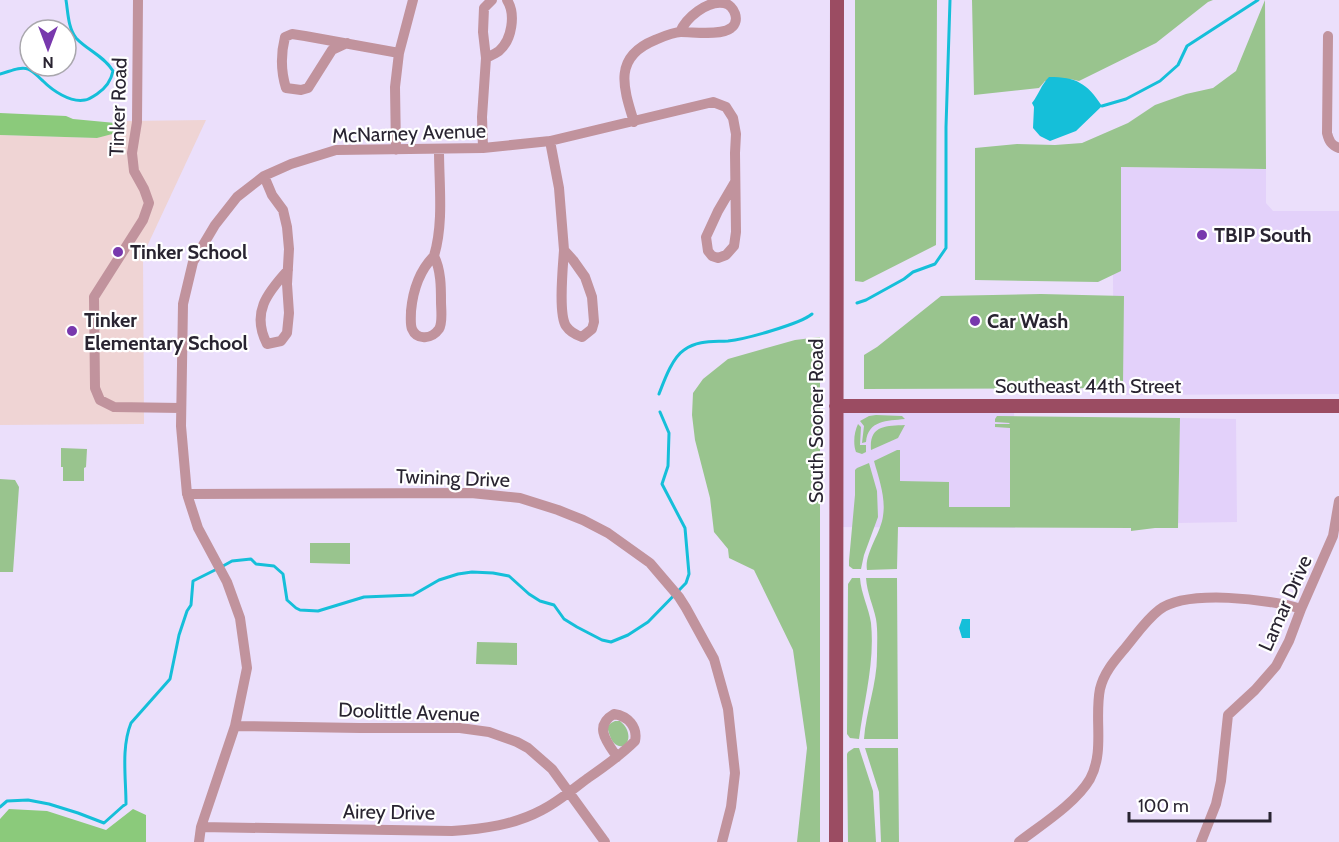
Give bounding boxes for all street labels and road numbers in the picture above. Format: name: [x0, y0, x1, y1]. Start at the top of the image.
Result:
street label: Tinker Road: [104, 57, 132, 157]
street label: McNarney Avenue: [332, 118, 486, 148]
street label: South Sooner Road: [804, 339, 828, 503]
street label: Southeast 44th Street: [995, 374, 1182, 398]
street label: Twining Drive: [396, 464, 510, 492]
street label: Lamar Drive: [1253, 551, 1317, 655]
street label: Doolittle Avenue: [338, 698, 480, 726]
street label: Airey Drive: [343, 799, 435, 825]

